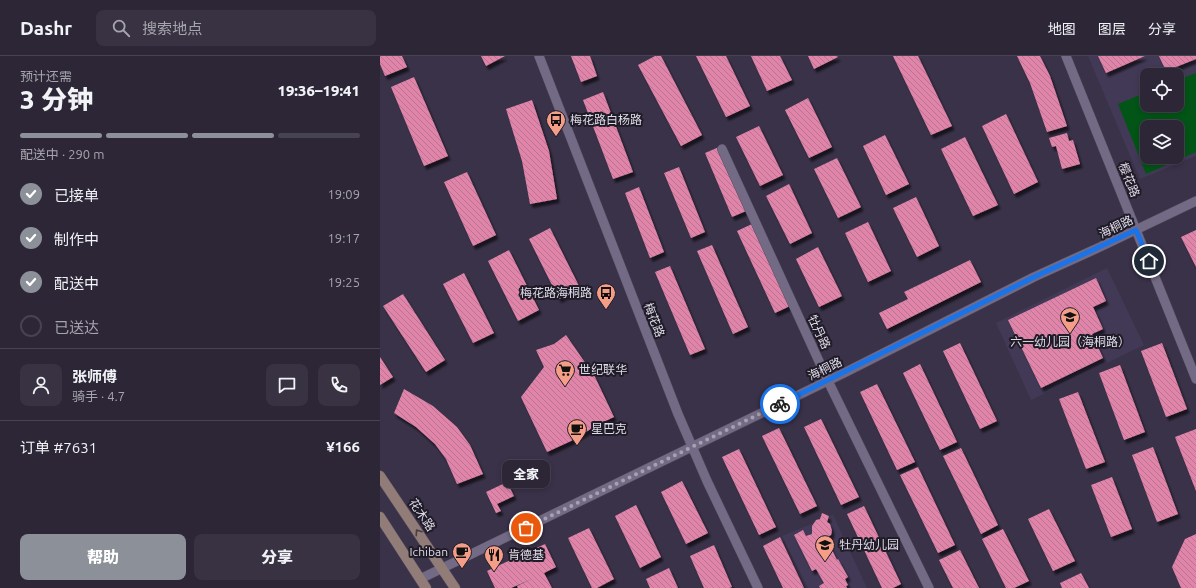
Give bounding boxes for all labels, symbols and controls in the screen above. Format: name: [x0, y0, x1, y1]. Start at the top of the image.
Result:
search box: [96, 10, 376, 46]
text: Dashr: [20, 17, 72, 39]
icon: search: [110, 17, 132, 39]
text: 搜索地点: [142, 20, 202, 37]
text: 地图: [1048, 21, 1076, 37]
text: 图层: [1098, 21, 1126, 37]
text: 分享: [1148, 21, 1176, 37]
map controls: [1140, 68, 1184, 164]
button: locate: [1140, 68, 1184, 112]
text: 预计还需: [20, 69, 72, 83]
text: 19:36–19:41: [277, 82, 360, 99]
text: 3 分钟: [20, 85, 93, 114]
bus stop icon: 梅花路白杨路: [545, 109, 567, 137]
place label: 梅花路白杨路: [570, 113, 642, 126]
button: layers: [1140, 120, 1184, 164]
text: 配送中 · 290 m: [20, 147, 104, 161]
street label: 樱花路: [1117, 161, 1142, 199]
icon: check: [20, 183, 42, 205]
text: 已接单: [54, 187, 99, 204]
text: 19:09: [327, 187, 360, 201]
street label: 海桐路: [1097, 213, 1135, 240]
icon: check: [20, 227, 42, 249]
text: 制作中: [54, 231, 99, 248]
text: 19:17: [327, 231, 360, 245]
pin: [1132, 244, 1166, 278]
icon: home: [1138, 250, 1160, 272]
icon: check: [20, 271, 42, 293]
text: 配送中: [54, 275, 99, 292]
text: 19:25: [327, 275, 360, 289]
bus stop icon: 梅花路海桐路: [595, 282, 617, 310]
place label: 梅花路海桐路: [520, 286, 592, 299]
street label: 梅花路: [642, 301, 667, 339]
school or university icon: 六一幼儿园（海桐路）: [1059, 306, 1081, 334]
street label: 牡丹路: [806, 313, 833, 351]
text: 已送达: [54, 319, 99, 336]
place label: 六一幼儿园（海桐路）: [1010, 335, 1130, 348]
street label: 海桐路: [806, 355, 844, 382]
supermarket icon: 世纪联华: [554, 359, 576, 387]
place label: 世纪联华: [579, 363, 627, 376]
button: person: [20, 364, 62, 406]
button: chat: [266, 364, 308, 406]
button: phone: [318, 364, 360, 406]
text: 张师傅: [72, 368, 117, 385]
courier: [760, 384, 800, 424]
text: 骑手 · 4.7: [72, 389, 125, 403]
icon: bike: [769, 393, 791, 415]
cafe icon: 星巴克: [566, 418, 588, 446]
place label: 星巴克: [591, 422, 627, 435]
text: ¥166: [326, 438, 360, 455]
text: 订单 #7631: [20, 439, 97, 456]
callout: 全家: [502, 460, 550, 488]
text: 全家: [513, 467, 539, 481]
street label: 花木路: [407, 496, 438, 533]
pin: [509, 511, 543, 545]
icon: bag: [515, 517, 537, 539]
one-way arrow: [415, 529, 423, 536]
button: 帮助: [20, 534, 186, 580]
button: 分享: [194, 534, 360, 580]
school or university icon: 牡丹幼儿园: [814, 534, 836, 562]
place label: 牡丹幼儿园: [839, 538, 899, 551]
cafe icon: Ichiban: [451, 541, 473, 569]
restaurant icon: 肯德基: [483, 544, 505, 572]
place label: Ichiban: [410, 545, 448, 558]
place label: 肯德基: [508, 548, 544, 561]

